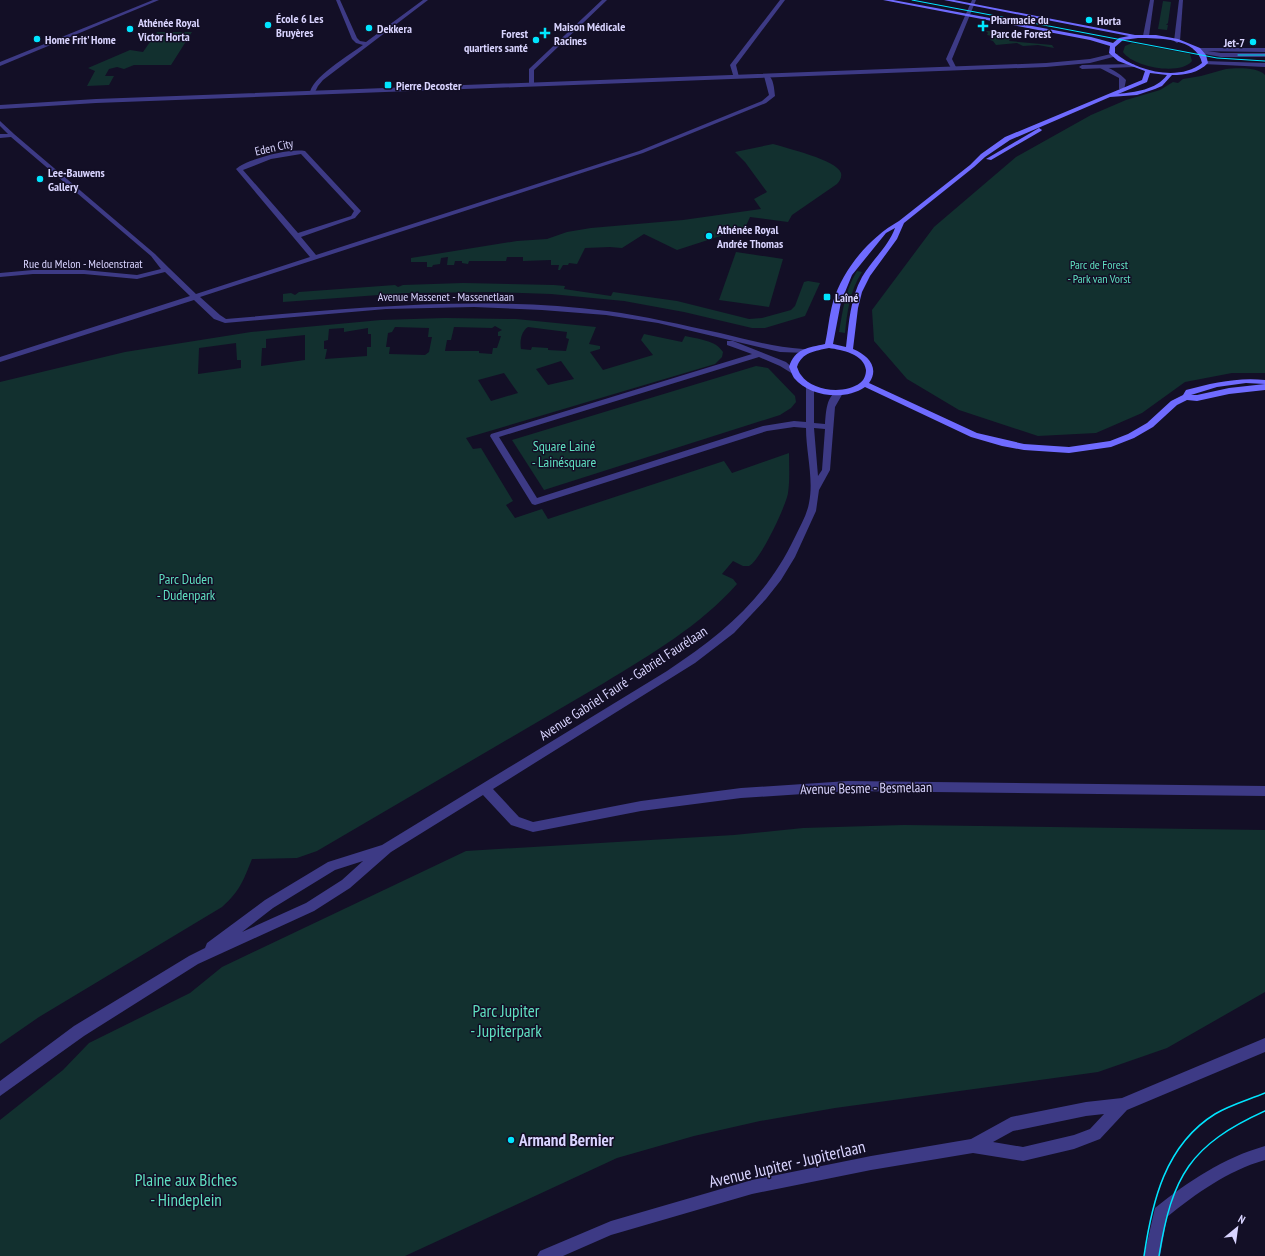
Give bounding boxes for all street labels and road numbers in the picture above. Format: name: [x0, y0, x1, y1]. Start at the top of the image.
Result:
street label: Eden City: [253, 135, 295, 159]
street label: Rue du Melon - Meloenstraat: [23, 256, 143, 271]
street label: Avenue Massenet - Massenetlaan: [378, 289, 514, 304]
street label: Avenue Gabriel Fauré - Gabriel Faurélaan: [535, 622, 711, 744]
street label: Avenue Besme - Besmelaan: [800, 778, 932, 798]
street label: Avenue Jupiter - Jupiterlaan: [707, 1135, 867, 1193]

